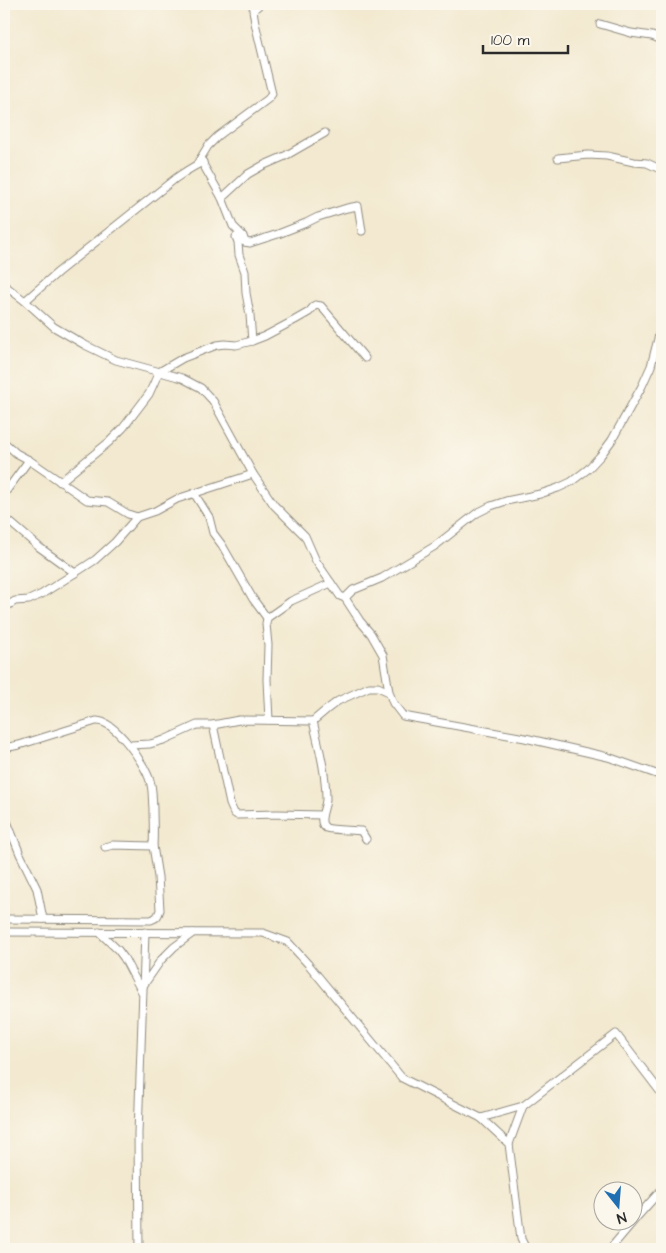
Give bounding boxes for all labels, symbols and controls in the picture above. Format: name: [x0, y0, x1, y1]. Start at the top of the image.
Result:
scale bar: [483, 22, 568, 54]
text: 100 m: [491, 30, 530, 51]
north arrow: [594, 1180, 644, 1230]
text: N: [614, 1207, 629, 1228]

